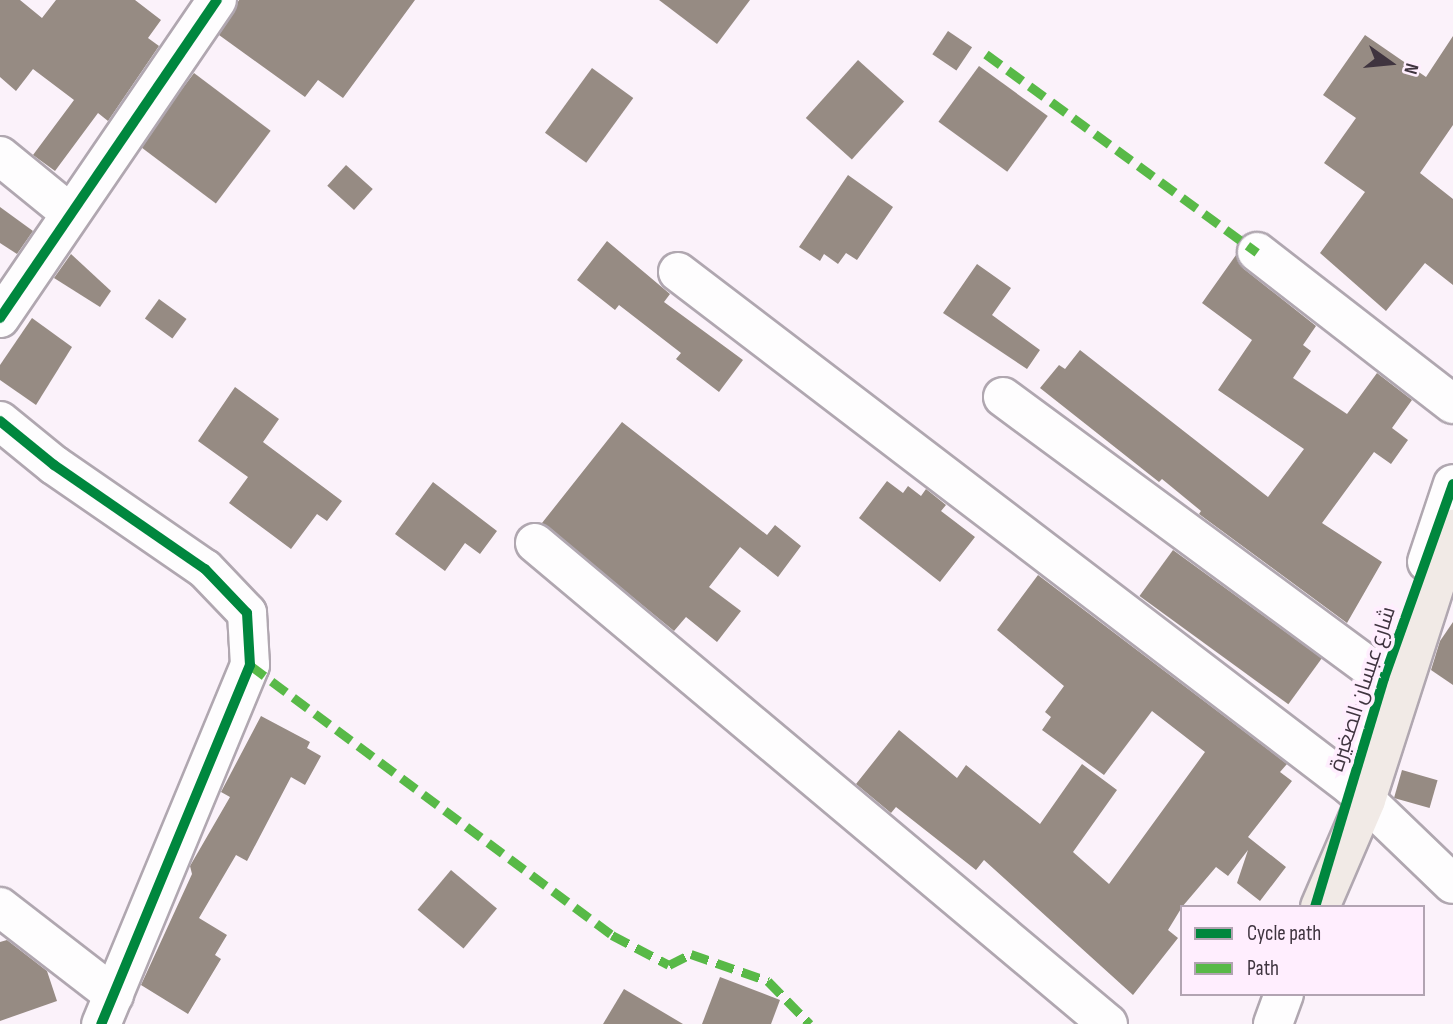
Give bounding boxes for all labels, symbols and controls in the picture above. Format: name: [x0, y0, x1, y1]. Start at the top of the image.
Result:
north arrow: [1355, 28, 1425, 98]
text: N: [1398, 61, 1423, 76]
street label: شارع عبسان الصغيرة: [1324, 603, 1402, 775]
legend: [1180, 905, 1425, 996]
text: Cycle path: [1247, 921, 1321, 946]
text: Path: [1247, 956, 1279, 981]

